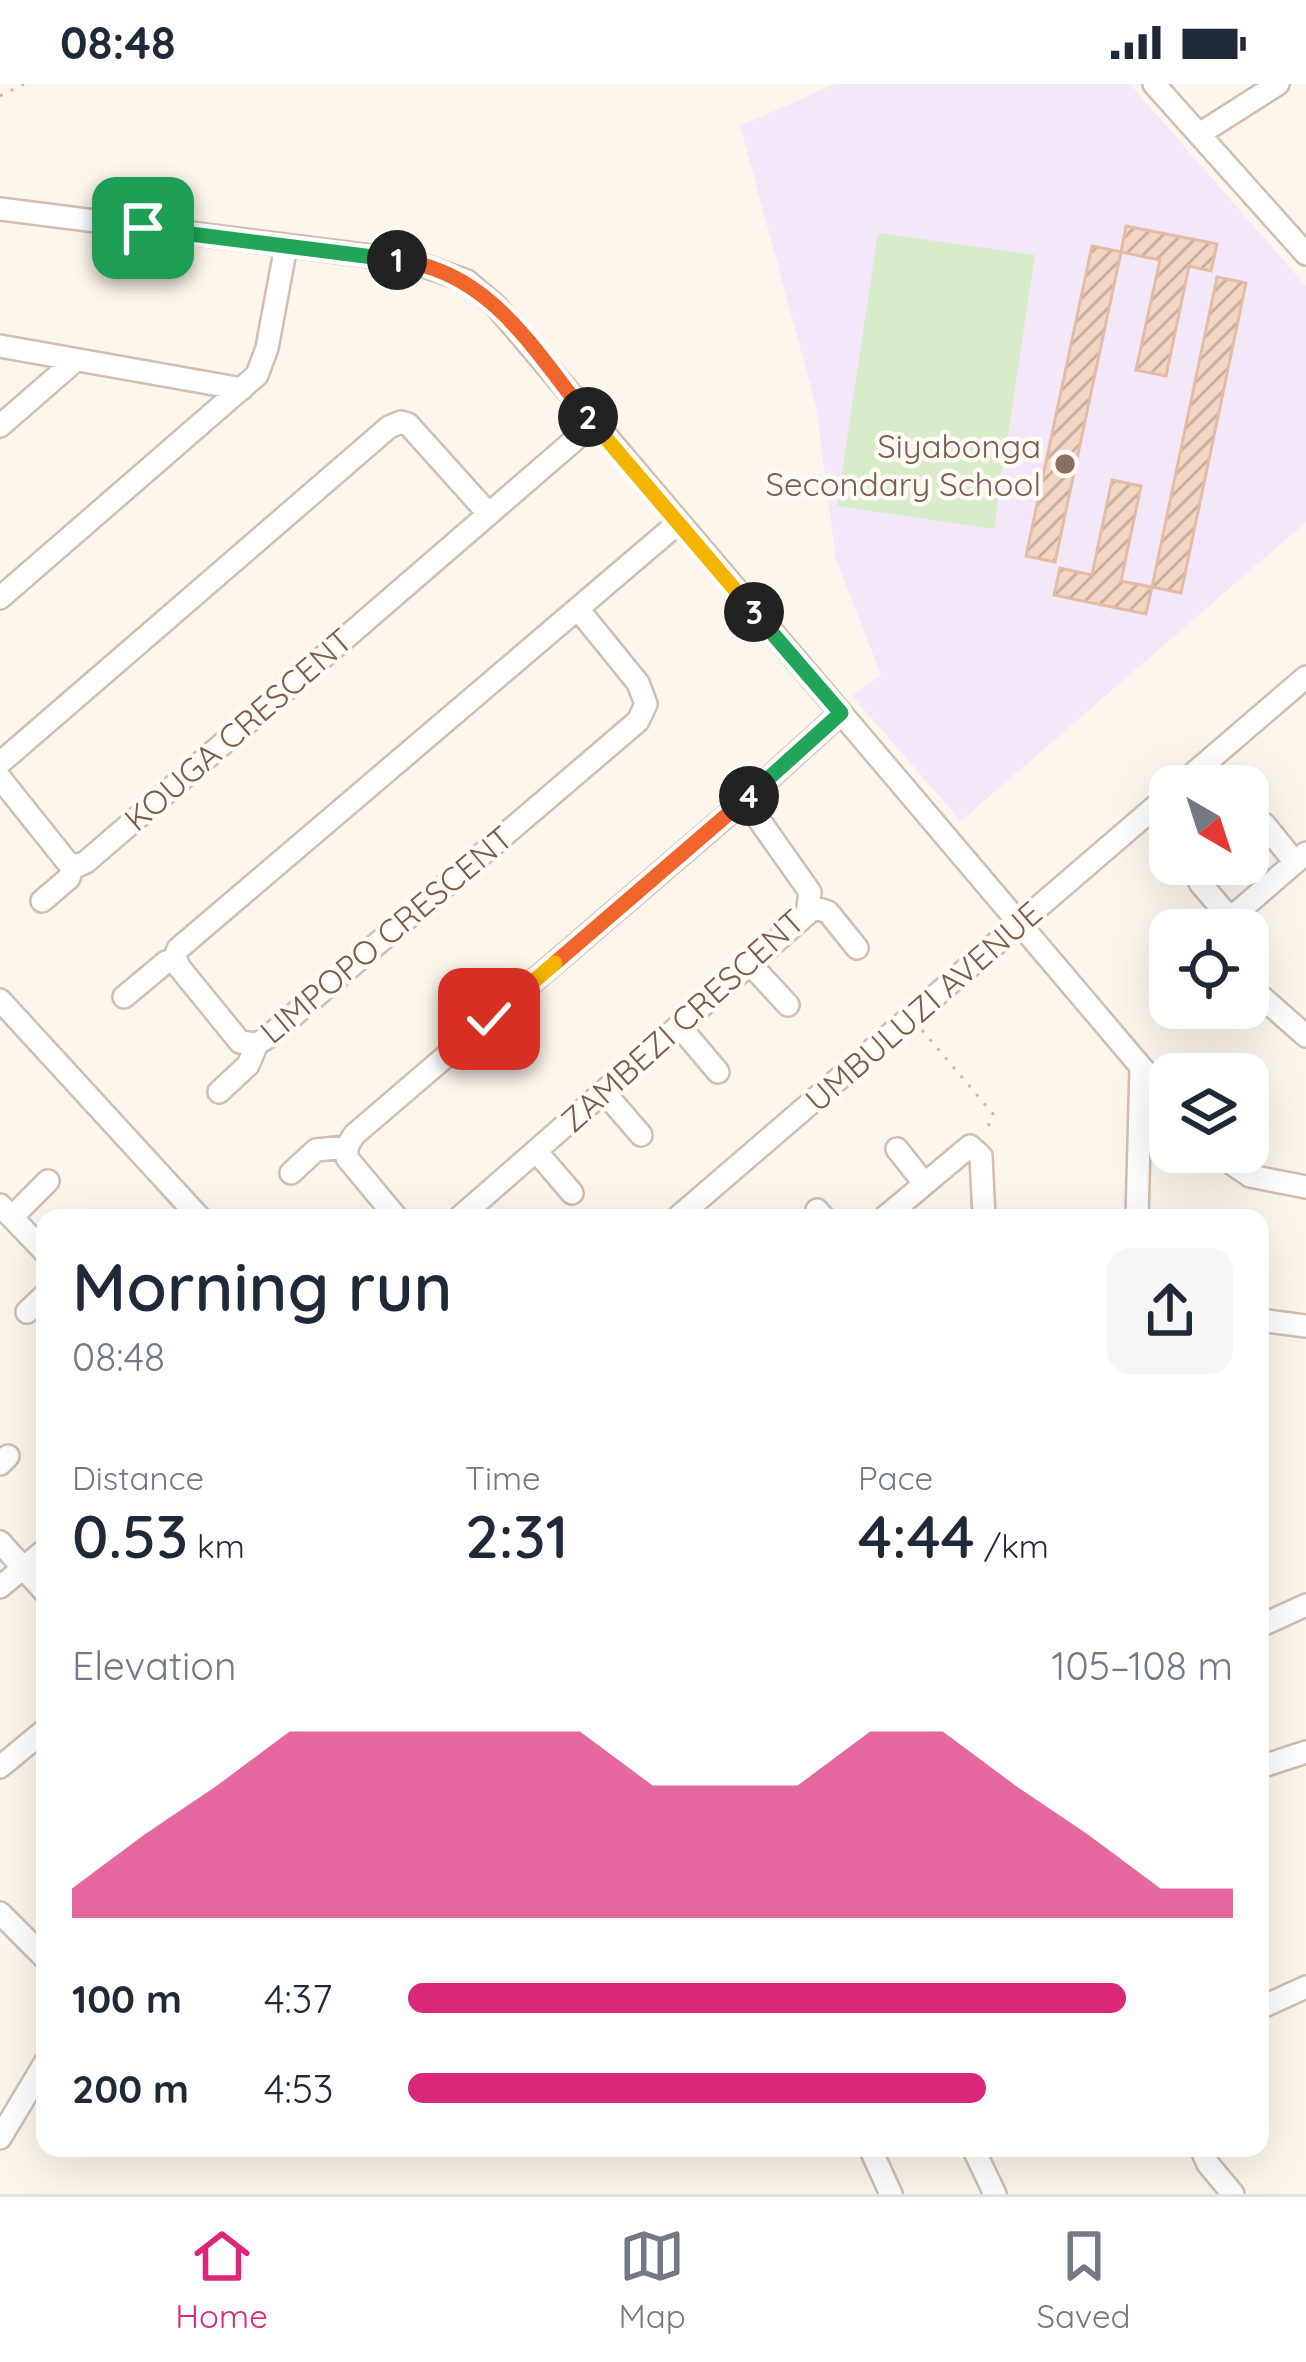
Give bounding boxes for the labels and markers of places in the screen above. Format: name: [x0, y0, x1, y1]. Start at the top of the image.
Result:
pin: [92, 177, 194, 279]
pin: 1: [367, 230, 427, 290]
pin: 2: [558, 387, 618, 447]
place label: Siyabonga Secondary School: [765, 425, 1041, 504]
marker: Siyabonga Secondary School: [1052, 451, 1078, 477]
pin: 3: [724, 582, 784, 642]
pin: 4: [719, 766, 779, 826]
pin: [438, 968, 540, 1070]

